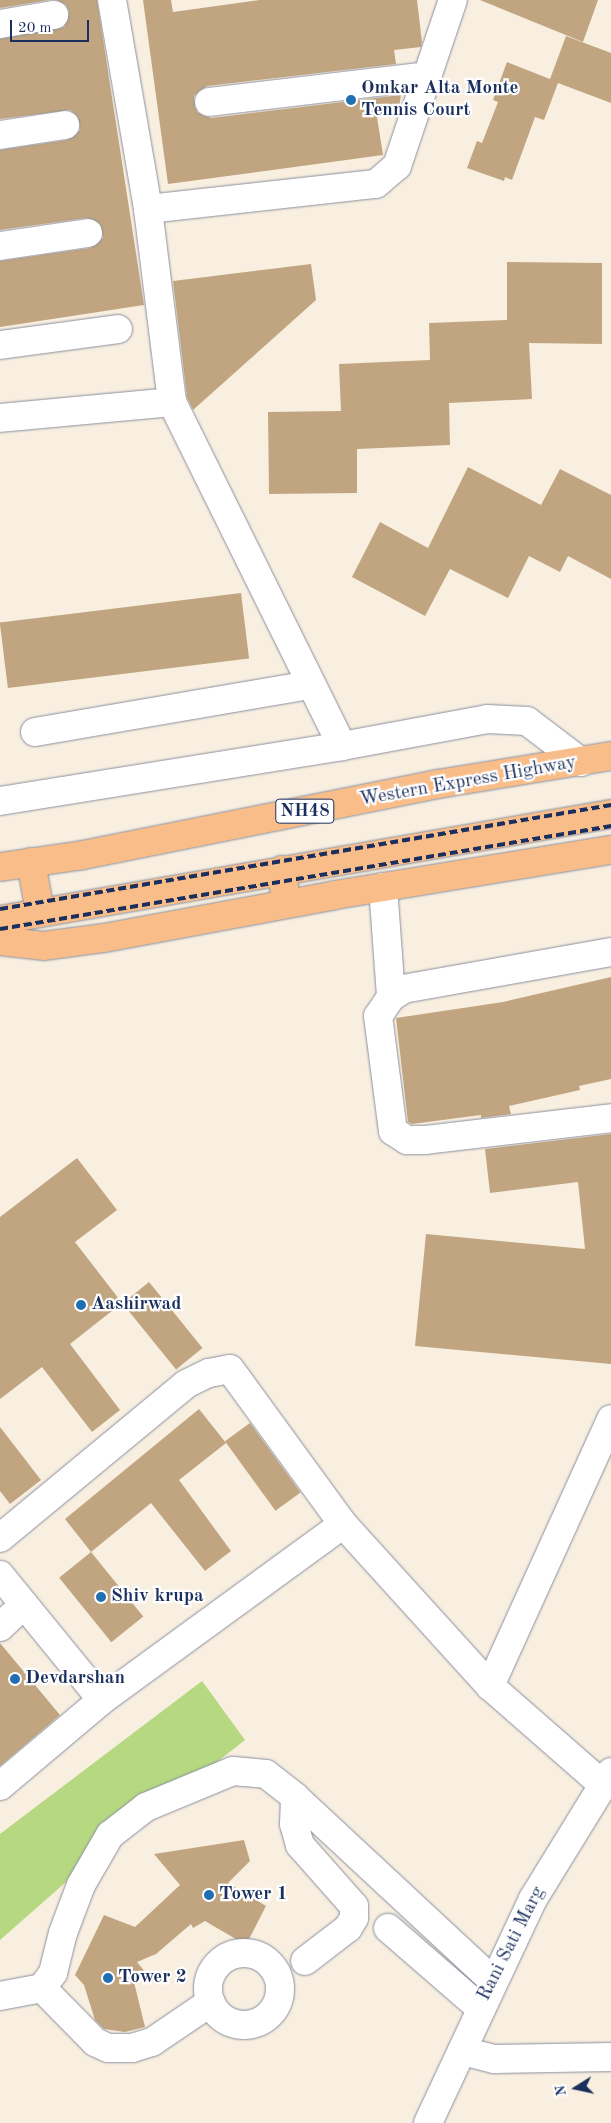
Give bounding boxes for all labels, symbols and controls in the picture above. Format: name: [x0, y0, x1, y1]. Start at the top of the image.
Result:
scale bar: [12, 10, 91, 42]
text: 20 m: [18, 21, 52, 36]
place label: Omkar Alta Monte Tennis Court: [361, 78, 519, 122]
marker: Omkar Alta Monte Tennis Court: [345, 94, 357, 106]
street label: Western Express Highway: [358, 752, 578, 812]
road number: NH48: [275, 796, 335, 826]
place label: Aashirwad: [91, 1294, 181, 1316]
marker: Aashirwad: [75, 1299, 87, 1311]
place label: Shiv krupa: [111, 1586, 204, 1608]
marker: Shiv krupa: [95, 1591, 107, 1603]
place label: Devdarshan: [25, 1668, 125, 1690]
marker: Devdarshan: [9, 1673, 21, 1685]
street label: Rani Sati Marg: [473, 1883, 551, 2005]
place label: Tower 1: [219, 1884, 288, 1906]
marker: Tower 1: [203, 1889, 215, 1901]
place label: Tower 2: [118, 1967, 187, 1989]
marker: Tower 2: [102, 1972, 114, 1984]
north arrow: [551, 2063, 601, 2113]
text: N: [553, 2084, 569, 2097]

